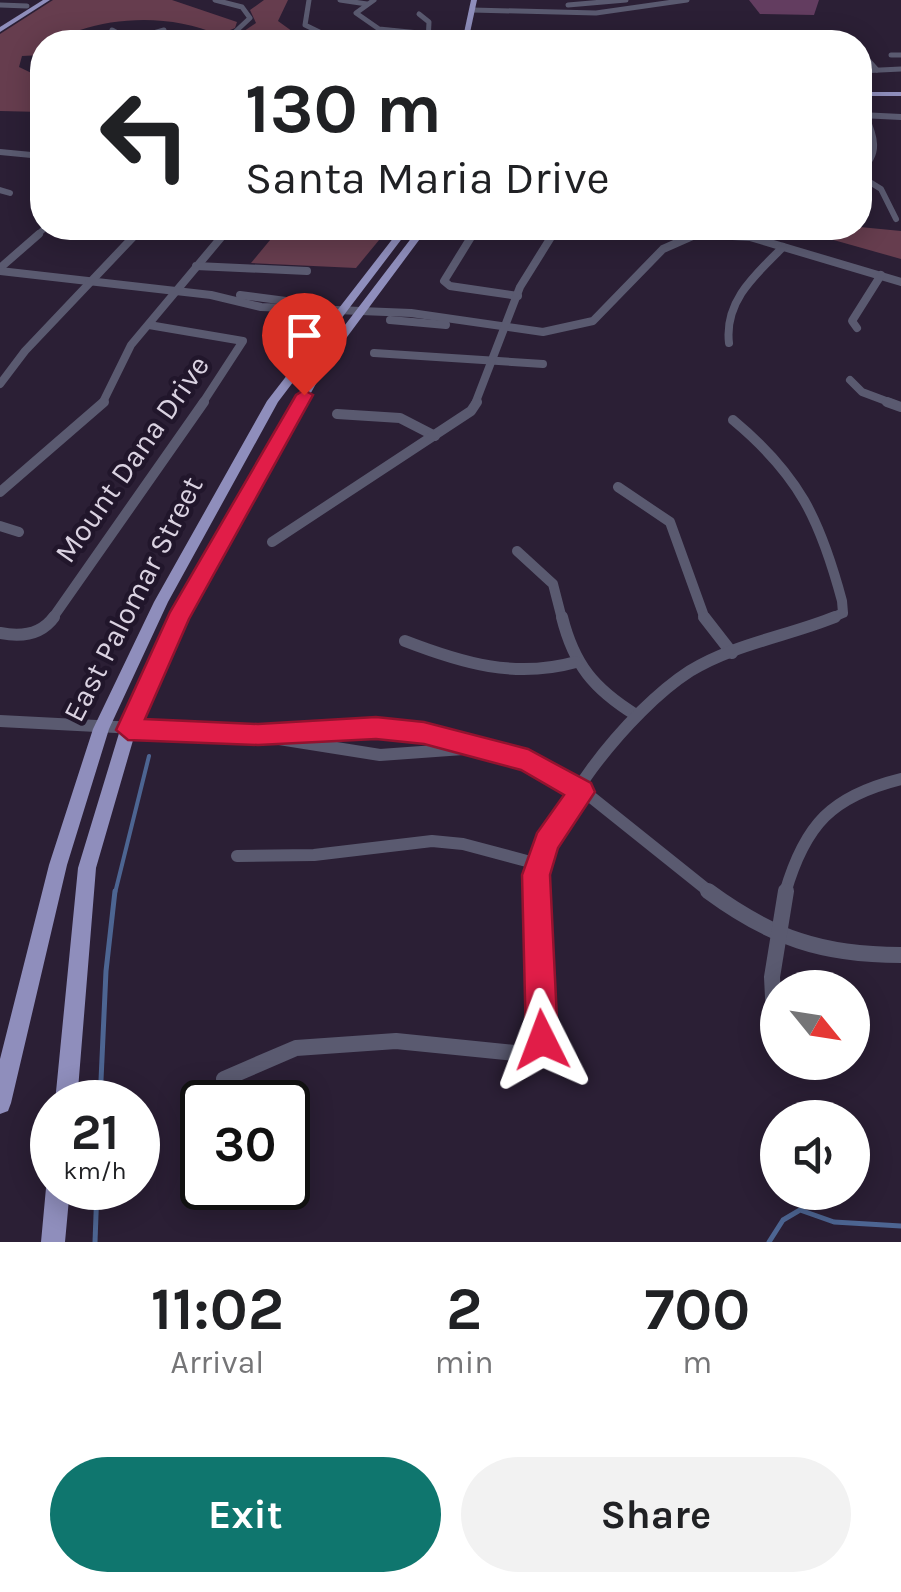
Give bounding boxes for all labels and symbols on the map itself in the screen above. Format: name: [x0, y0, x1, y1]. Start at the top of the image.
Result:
pin: [262, 293, 347, 396]
street label: Mount Dana Drive: [47, 348, 217, 570]
street label: East Palomar Street: [56, 470, 210, 728]
north arrow: [760, 970, 870, 1080]
position arrow: [490, 988, 594, 1092]
speed limit sign: 30: [180, 1080, 310, 1210]

